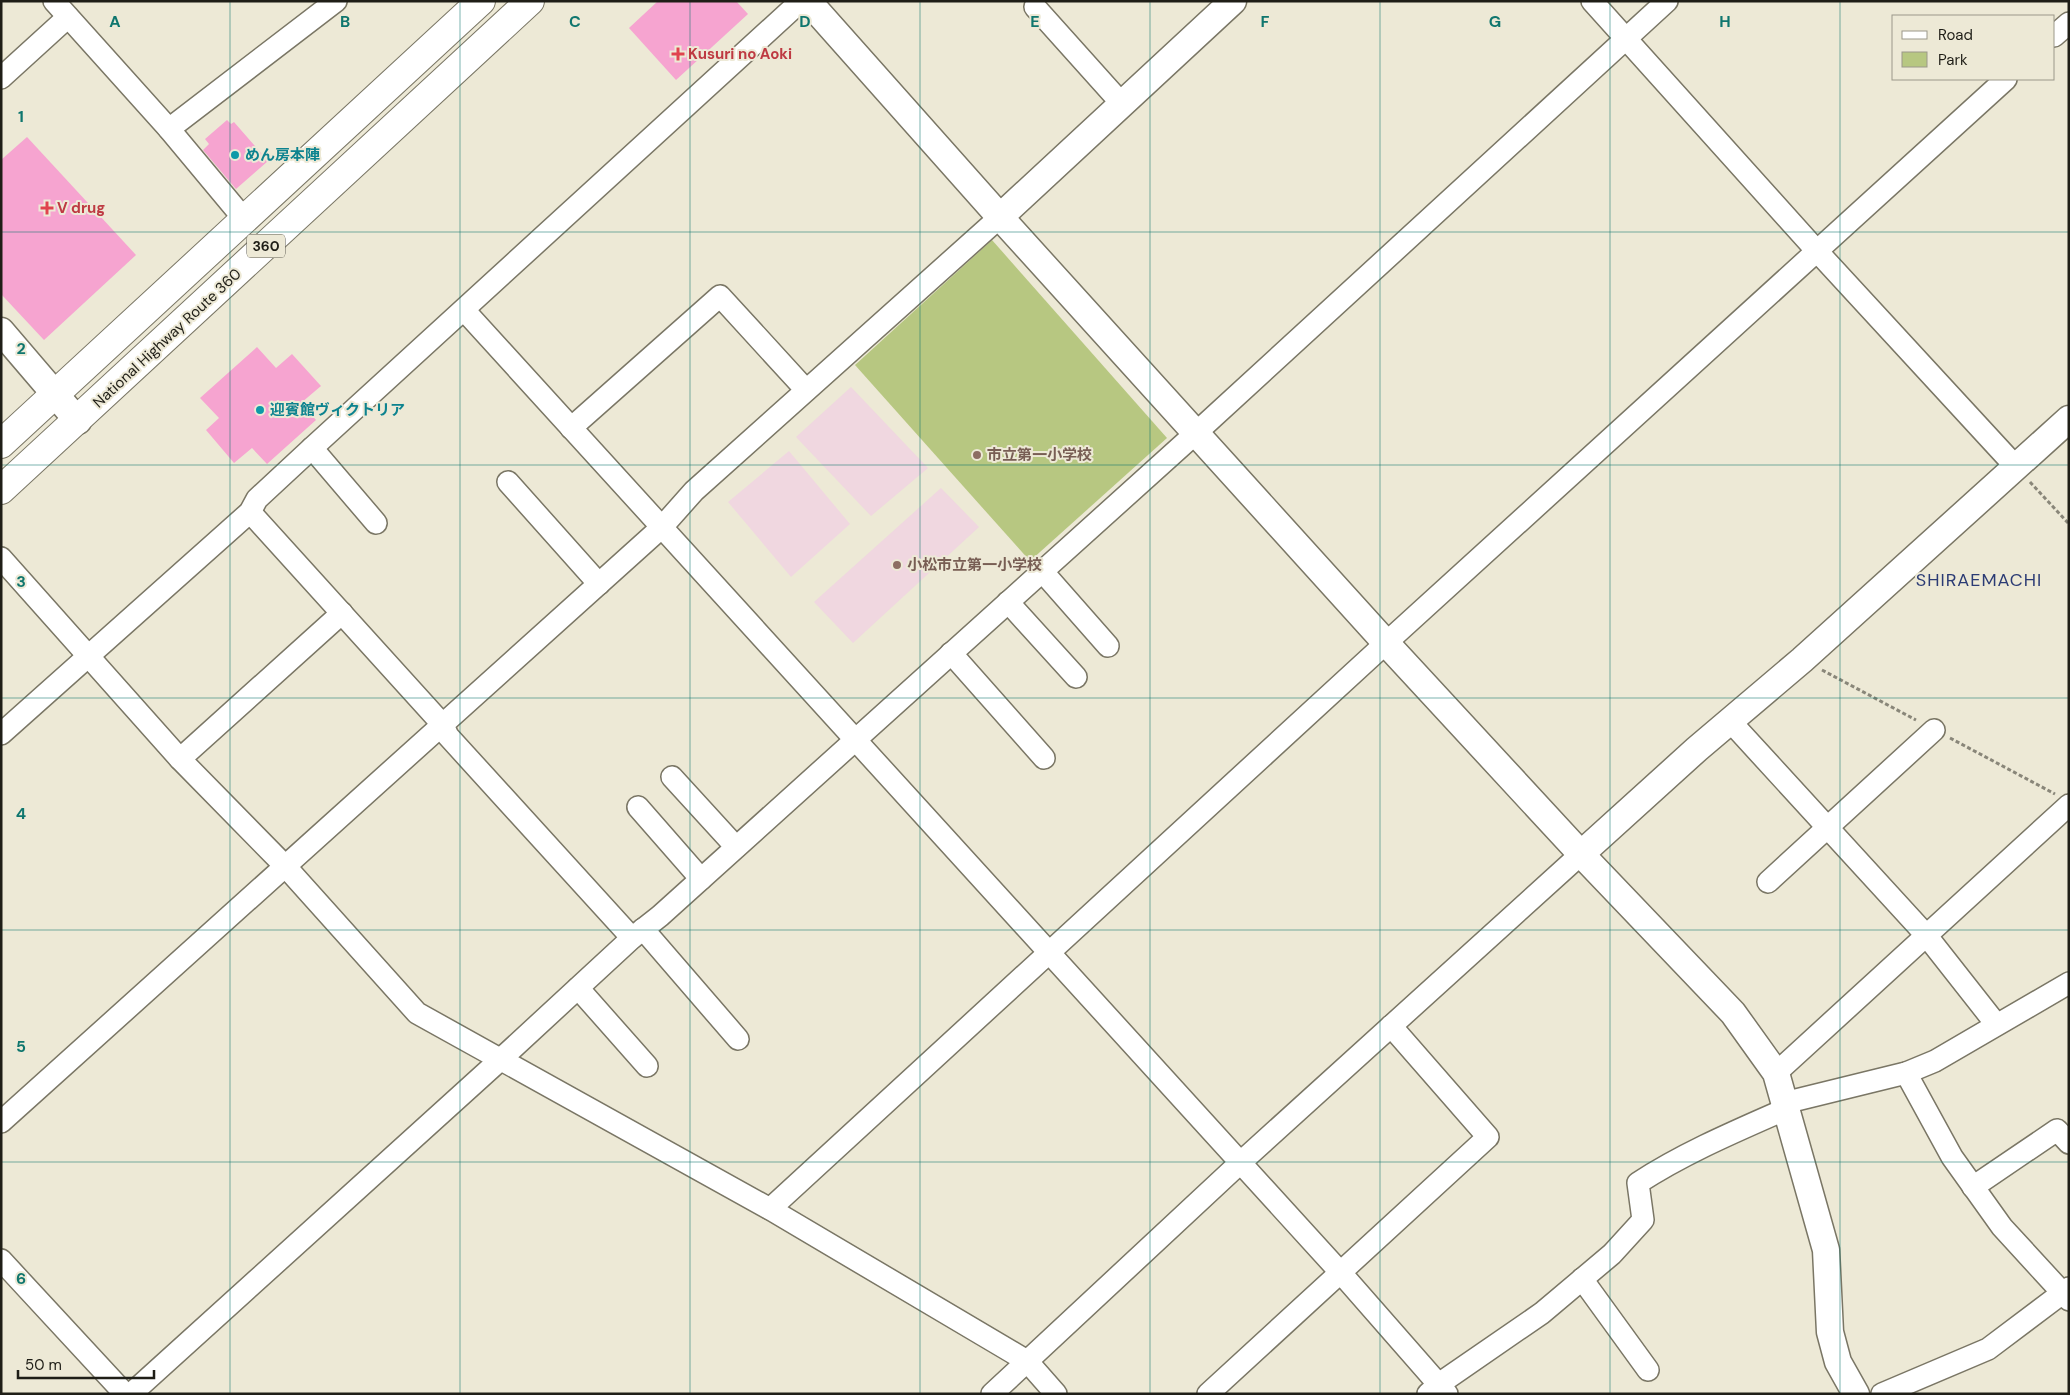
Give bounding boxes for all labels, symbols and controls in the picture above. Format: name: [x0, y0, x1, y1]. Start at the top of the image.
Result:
text: A: [109, 11, 121, 32]
text: B: [340, 11, 350, 32]
text: C: [569, 11, 581, 32]
text: D: [799, 11, 811, 32]
text: E: [1030, 11, 1040, 32]
text: F: [1261, 11, 1270, 32]
text: G: [1489, 11, 1501, 32]
text: H: [1719, 11, 1731, 32]
legend: [1892, 15, 2055, 80]
text: Road: [1938, 25, 1973, 45]
place label: Kusuri no Aoki: [688, 44, 792, 64]
marker: Kusuri no Aoki: [672, 48, 684, 60]
text: Park: [1938, 50, 1968, 70]
text: 1: [18, 106, 24, 127]
place label: めん房本陣: [245, 145, 320, 165]
marker: めん房本陣: [229, 149, 241, 161]
place label: V drug: [57, 198, 105, 218]
marker: V drug: [41, 202, 53, 214]
road number: 360: [247, 235, 285, 258]
street label: National Highway Route 360: [89, 264, 245, 412]
text: 2: [16, 338, 26, 359]
place label: 迎賓館ヴィクトリア: [270, 400, 405, 420]
marker: 迎賓館ヴィクトリア: [254, 404, 266, 416]
place label: 市立第一小学校: [987, 445, 1092, 465]
marker: 市立第一小学校: [971, 449, 983, 461]
place label: 小松市立第一小学校: [907, 555, 1042, 575]
marker: 小松市立第一小学校: [891, 559, 903, 571]
district label: SHIRAEMACHI: [1916, 568, 2042, 592]
text: 3: [16, 571, 26, 592]
text: 4: [16, 803, 26, 824]
text: 5: [16, 1036, 26, 1057]
text: 6: [16, 1268, 26, 1289]
scale bar: [18, 1348, 154, 1380]
text: 50 m: [25, 1355, 62, 1375]

